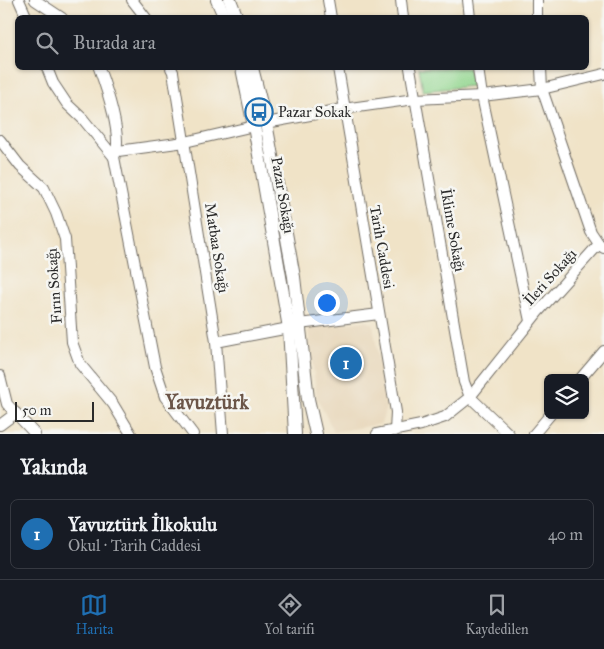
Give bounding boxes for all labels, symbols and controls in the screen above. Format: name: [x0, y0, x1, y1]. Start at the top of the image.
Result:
search box: [15, 15, 589, 70]
icon: search: [33, 29, 61, 57]
text: Burada ara: [73, 31, 156, 54]
bus stop icon: Pazar Sokak: [244, 97, 274, 127]
place label: Pazar Sokak: [278, 103, 351, 121]
street label: Pazar Sokağı: [267, 155, 299, 235]
street label: İklime Sokağı: [437, 187, 469, 273]
street label: Matbaa Sokağı: [201, 202, 233, 294]
street label: Tarih Caddesi: [366, 204, 398, 290]
street label: İleri Sokağı: [520, 245, 580, 309]
street label: Fırın Sokağı: [42, 248, 66, 324]
your location: [314, 290, 340, 316]
pin: 1: [330, 344, 362, 382]
map controls: [544, 374, 589, 419]
button: layers: [544, 374, 589, 419]
district label: Yavuztürk: [164, 390, 250, 414]
scale bar: [15, 399, 94, 422]
text: 50 m: [22, 402, 51, 419]
text: Yakında: [20, 454, 87, 480]
text: Yavuztürk İlkokulu: [68, 513, 217, 536]
text: 1: [34, 525, 40, 544]
text: 40 m: [548, 525, 583, 544]
text: Okul · Tarih Caddesi: [68, 536, 201, 555]
tab: Harita: [75, 591, 113, 638]
tab: Yol tarifi: [264, 591, 315, 638]
tab: Kaydedilen: [466, 591, 529, 638]

